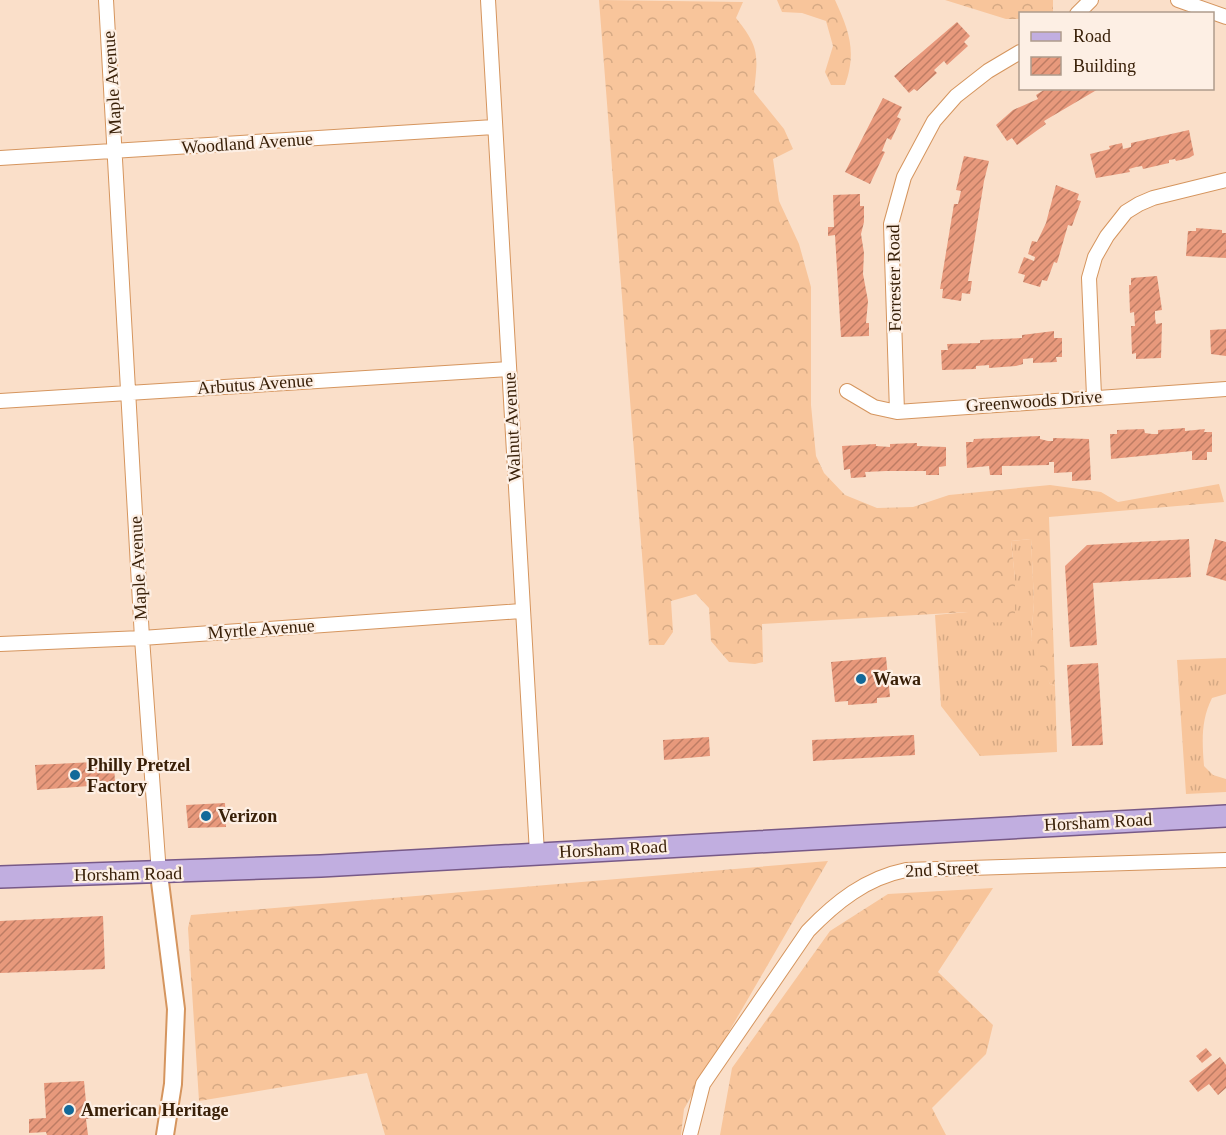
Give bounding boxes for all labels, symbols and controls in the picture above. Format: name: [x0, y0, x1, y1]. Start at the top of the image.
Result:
legend: [1019, 12, 1214, 90]
text: Road: [1073, 26, 1111, 46]
street label: Maple Avenue: [98, 30, 126, 136]
text: Building: [1073, 56, 1136, 76]
street label: Woodland Avenue: [181, 128, 313, 158]
street label: Forrester Road: [883, 224, 905, 332]
street label: Arbutus Avenue: [196, 370, 314, 398]
street label: Walnut Avenue: [499, 372, 525, 482]
street label: Greenwoods Drive: [965, 386, 1103, 416]
street label: Maple Avenue: [125, 515, 151, 621]
street label: Myrtle Avenue: [207, 615, 315, 643]
place label: Wawa: [873, 669, 921, 689]
marker: Wawa: [854, 672, 868, 686]
place label: Philly Pretzel Factory: [87, 755, 190, 796]
marker: Philly Pretzel Factory: [68, 768, 82, 782]
place label: Verizon: [218, 806, 277, 826]
marker: Verizon: [199, 809, 213, 823]
street label: Horsham Road: [1043, 809, 1153, 835]
street label: Horsham Road: [558, 836, 668, 862]
street label: 2nd Street: [905, 857, 979, 881]
street label: Horsham Road: [74, 863, 182, 885]
place label: American Heritage: [81, 1100, 228, 1120]
marker: American Heritage: [62, 1103, 76, 1117]

